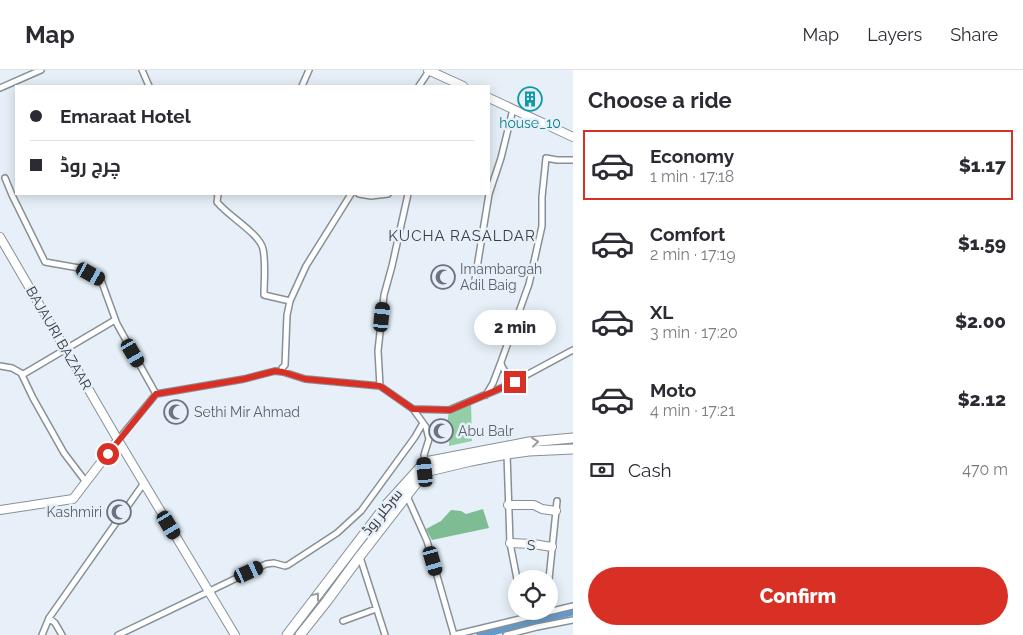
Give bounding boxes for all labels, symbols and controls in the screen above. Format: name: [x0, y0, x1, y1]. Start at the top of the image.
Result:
text: Map: [25, 20, 75, 49]
text: Map: [803, 24, 839, 45]
text: Layers: [867, 24, 922, 45]
text: Share: [950, 24, 998, 45]
building icon: house_10: [517, 86, 543, 112]
text: Choose a ride: [588, 87, 732, 113]
text: Emaraat Hotel: [60, 105, 191, 127]
place label: house_10: [499, 115, 561, 131]
icon: car: [590, 143, 635, 188]
text: Economy: [650, 145, 734, 167]
text: چرچ روڈ: [60, 154, 121, 176]
text: $1.17: [959, 154, 1006, 176]
text: 1 min · 17:18: [650, 167, 734, 186]
icon: car: [590, 221, 635, 266]
text: Comfort: [650, 223, 725, 245]
district label: KUCHA RASALDAR: [388, 227, 536, 245]
text: $1.59: [958, 232, 1006, 254]
text: 2 min · 17:19: [650, 245, 736, 264]
car: [74, 260, 107, 288]
place label: Imambargah Adil Baig: [460, 261, 542, 293]
mosque icon: Imambargah Adil Baig: [430, 264, 456, 290]
street label: BAJAURI BAZAAR: [23, 284, 95, 392]
icon: car: [590, 299, 635, 344]
car: [372, 301, 391, 333]
text: XL: [650, 301, 673, 323]
callout: 2 min: [474, 310, 556, 344]
text: $2.00: [955, 310, 1006, 332]
text: 2 min: [494, 318, 536, 337]
text: 3 min · 17:20: [650, 323, 738, 342]
car: [119, 336, 146, 370]
route end: [504, 371, 526, 393]
icon: car: [590, 377, 635, 422]
text: Moto: [650, 379, 696, 401]
text: $2.12: [957, 388, 1006, 410]
mosque icon: Sethi Mir Ahmad: [163, 399, 189, 425]
text: 4 min · 17:21: [650, 401, 735, 420]
place label: Sethi Mir Ahmad: [194, 404, 300, 420]
mosque icon: Abu Balr: [428, 418, 454, 444]
place label: Abu Balr: [458, 423, 514, 439]
one-way arrow: [531, 437, 539, 448]
route start: [97, 443, 119, 465]
car: [416, 456, 433, 488]
icon: cash: [588, 456, 616, 484]
text: Cash: [628, 459, 672, 481]
text: 470 m: [962, 460, 1008, 479]
street label: سرکلر روڈ: [359, 486, 405, 538]
mosque icon: Kashmiri: [106, 499, 132, 525]
place label: Kashmiri: [47, 504, 102, 520]
car: [154, 508, 183, 542]
street label: S: [526, 537, 536, 553]
car: [421, 545, 444, 577]
car: [232, 559, 265, 585]
button: Confirm: [588, 567, 1008, 625]
map controls: [508, 570, 558, 620]
button: locate: [508, 570, 558, 620]
one-way arrow: [311, 593, 319, 602]

